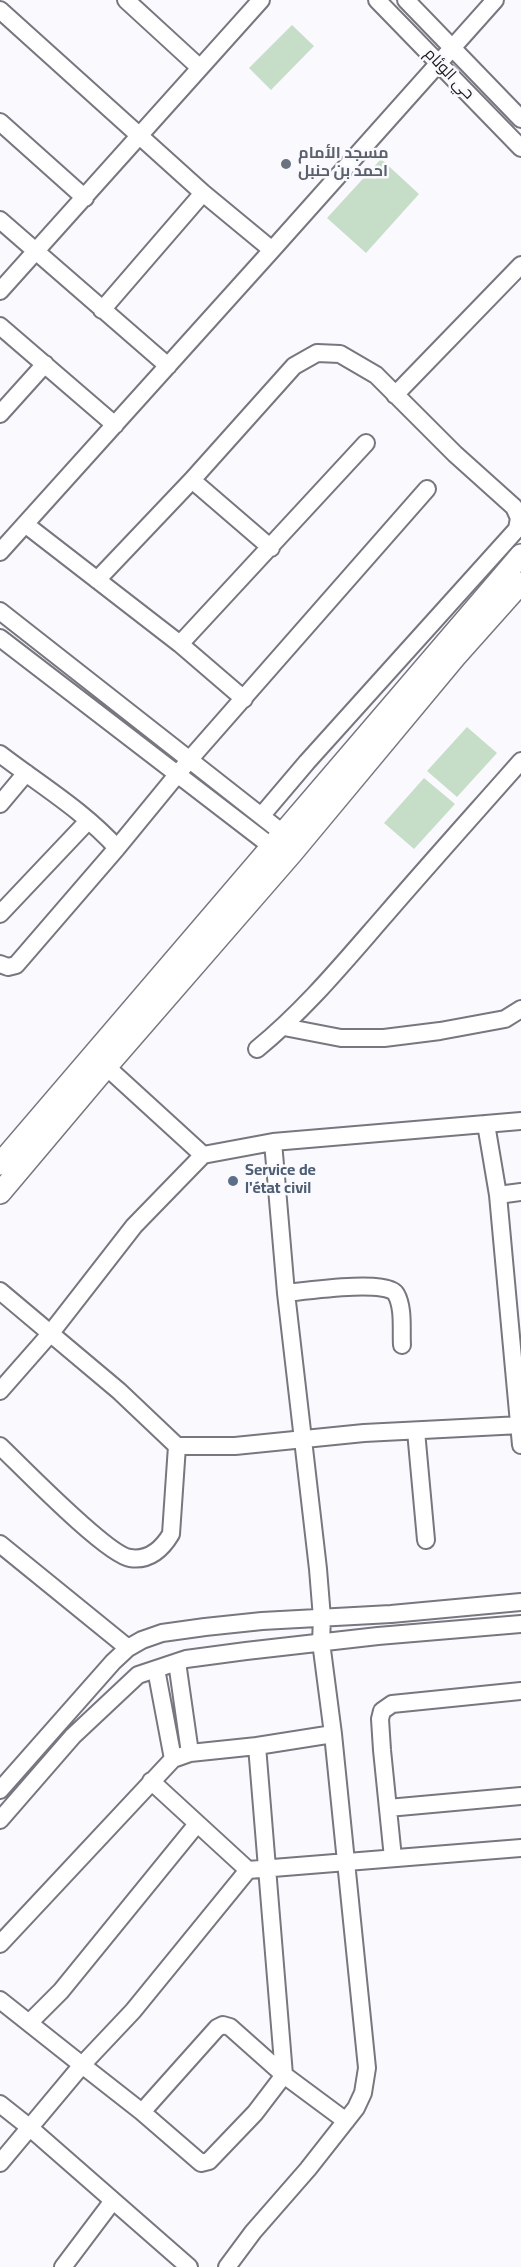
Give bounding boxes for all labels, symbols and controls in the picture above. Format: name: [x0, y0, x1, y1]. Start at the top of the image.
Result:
street label: حي الوئام: [419, 45, 477, 105]
place label: مسجد الأمام احمد بن حنبل: [298, 145, 389, 183]
marker: مسجد الأمام احمد بن حنبل: [279, 157, 293, 171]
place label: Service de l'état civil: [245, 1162, 316, 1200]
marker: Service de l'état civil: [226, 1174, 240, 1188]

